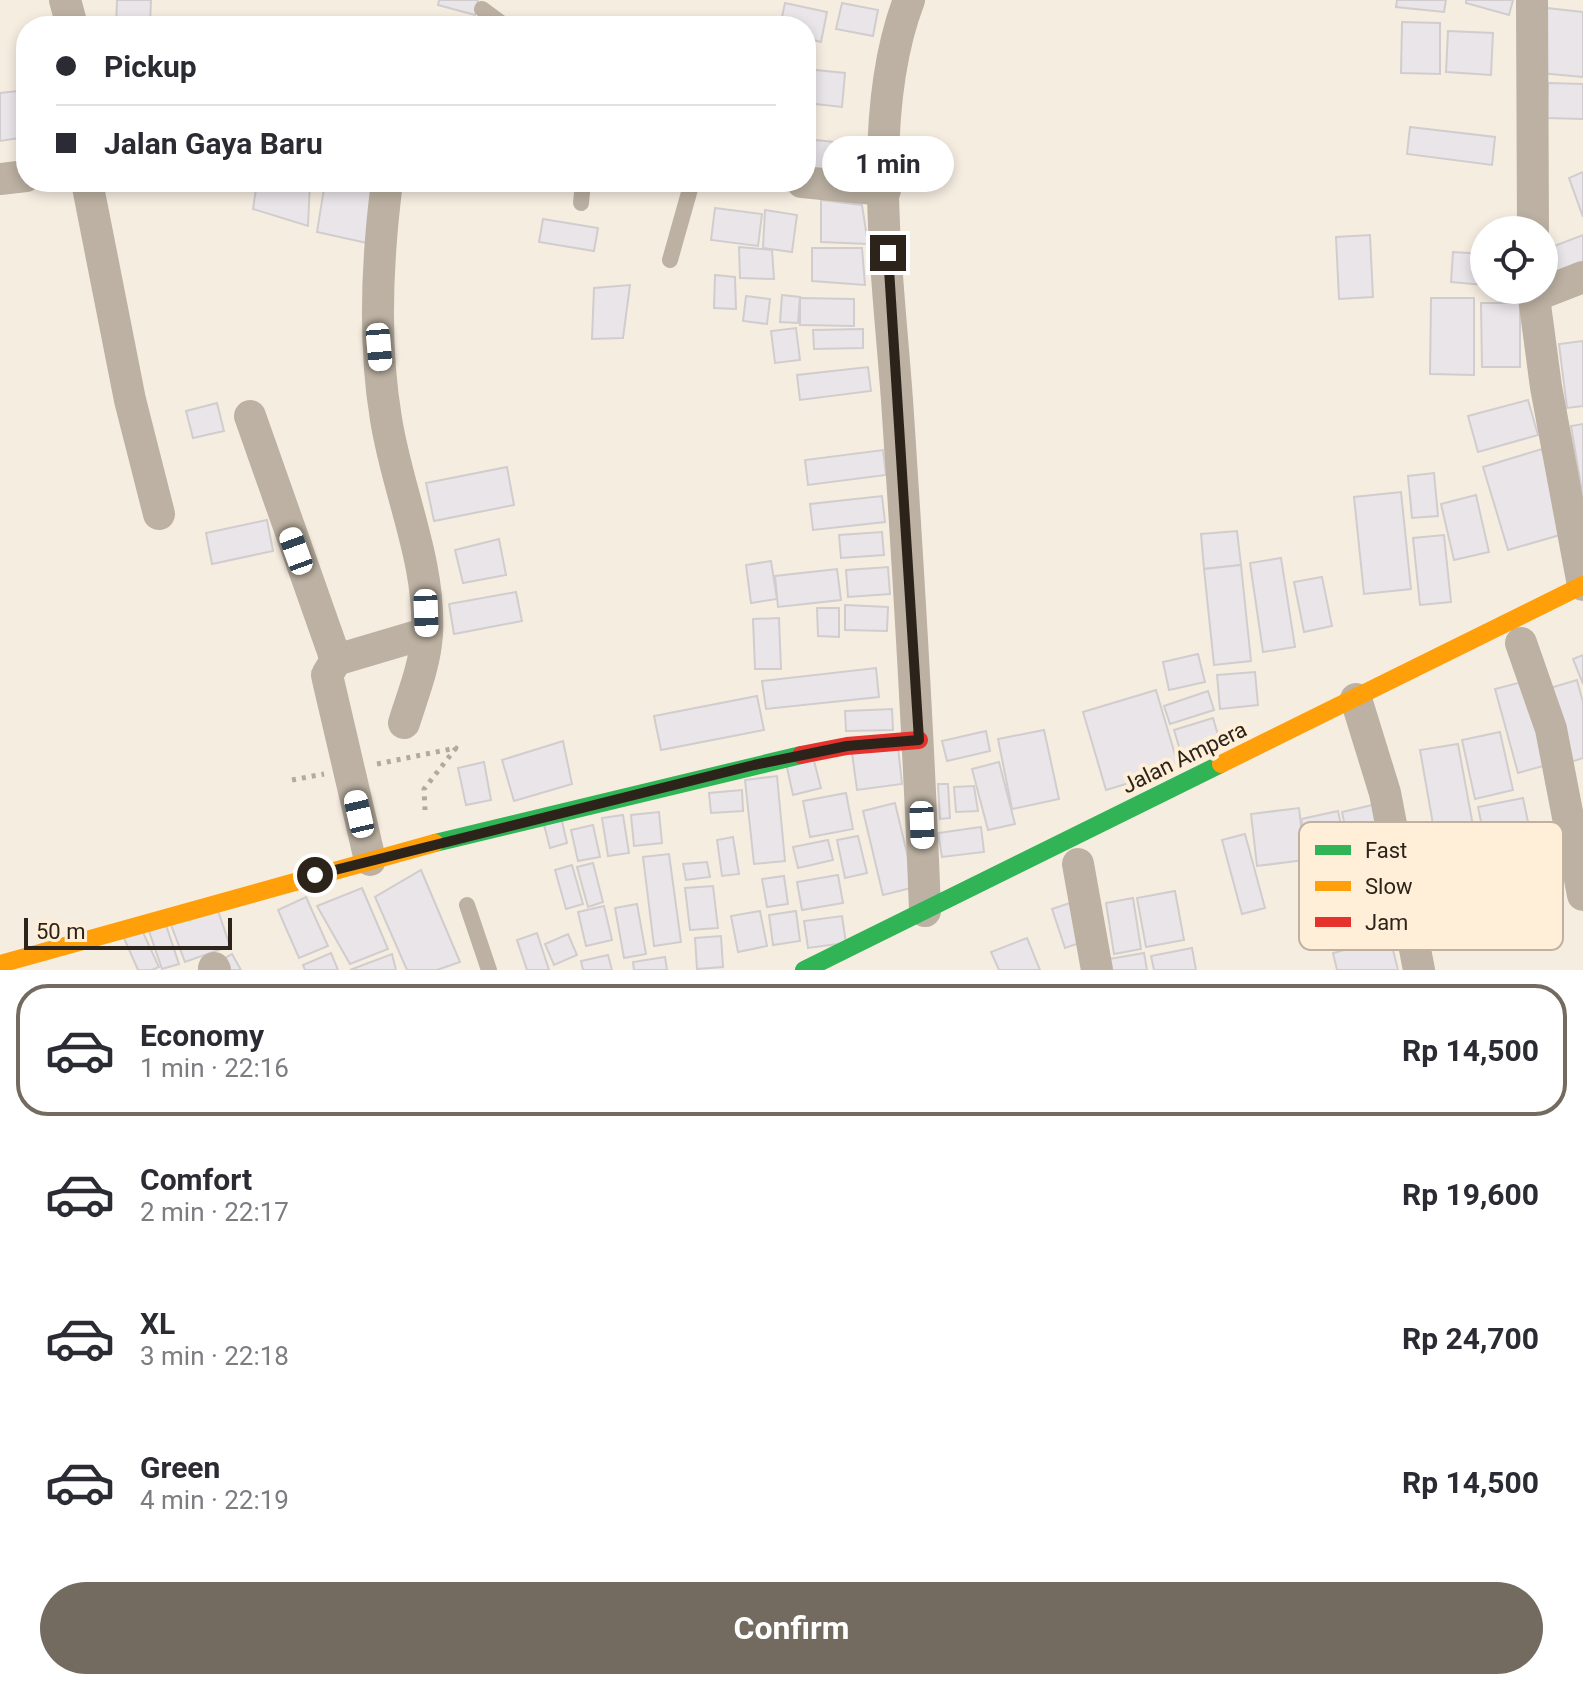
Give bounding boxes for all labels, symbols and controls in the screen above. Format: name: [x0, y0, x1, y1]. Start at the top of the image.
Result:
text: Pickup: [104, 49, 197, 84]
text: Jalan Gaya Baru: [104, 126, 323, 161]
callout: 1 min: [822, 137, 954, 193]
text: 1 min: [855, 149, 921, 179]
map controls: [1470, 216, 1558, 304]
button: locate: [1470, 216, 1558, 304]
route end: [870, 235, 906, 271]
car: [365, 322, 393, 372]
car: [277, 524, 315, 578]
car: [413, 589, 439, 637]
street label: Jalan Ampera: [1118, 716, 1251, 798]
car: [342, 788, 376, 840]
car: [909, 801, 935, 849]
legend: [1299, 822, 1563, 950]
text: Fast: [1365, 838, 1407, 863]
route start: [297, 857, 333, 893]
text: Slow: [1365, 874, 1413, 899]
text: Jam: [1365, 910, 1408, 935]
scale bar: [24, 914, 232, 950]
text: 50 m: [36, 919, 85, 944]
icon: car: [44, 1014, 116, 1086]
text: Economy: [140, 1018, 264, 1053]
text: Rp 14,500: [1402, 1033, 1539, 1068]
text: 1 min · 22:16: [140, 1053, 289, 1083]
icon: car: [44, 1158, 116, 1230]
text: Comfort: [140, 1162, 252, 1197]
text: Rp 19,600: [1402, 1177, 1539, 1212]
text: 2 min · 22:17: [140, 1197, 289, 1227]
icon: car: [44, 1302, 116, 1374]
text: XL: [140, 1306, 175, 1341]
text: Rp 24,700: [1402, 1321, 1539, 1356]
text: 3 min · 22:18: [140, 1341, 289, 1371]
icon: car: [44, 1446, 116, 1518]
text: Green: [140, 1450, 220, 1485]
text: Rp 14,500: [1402, 1465, 1539, 1500]
text: 4 min · 22:19: [140, 1485, 289, 1515]
button: Confirm: [40, 1582, 1543, 1674]

